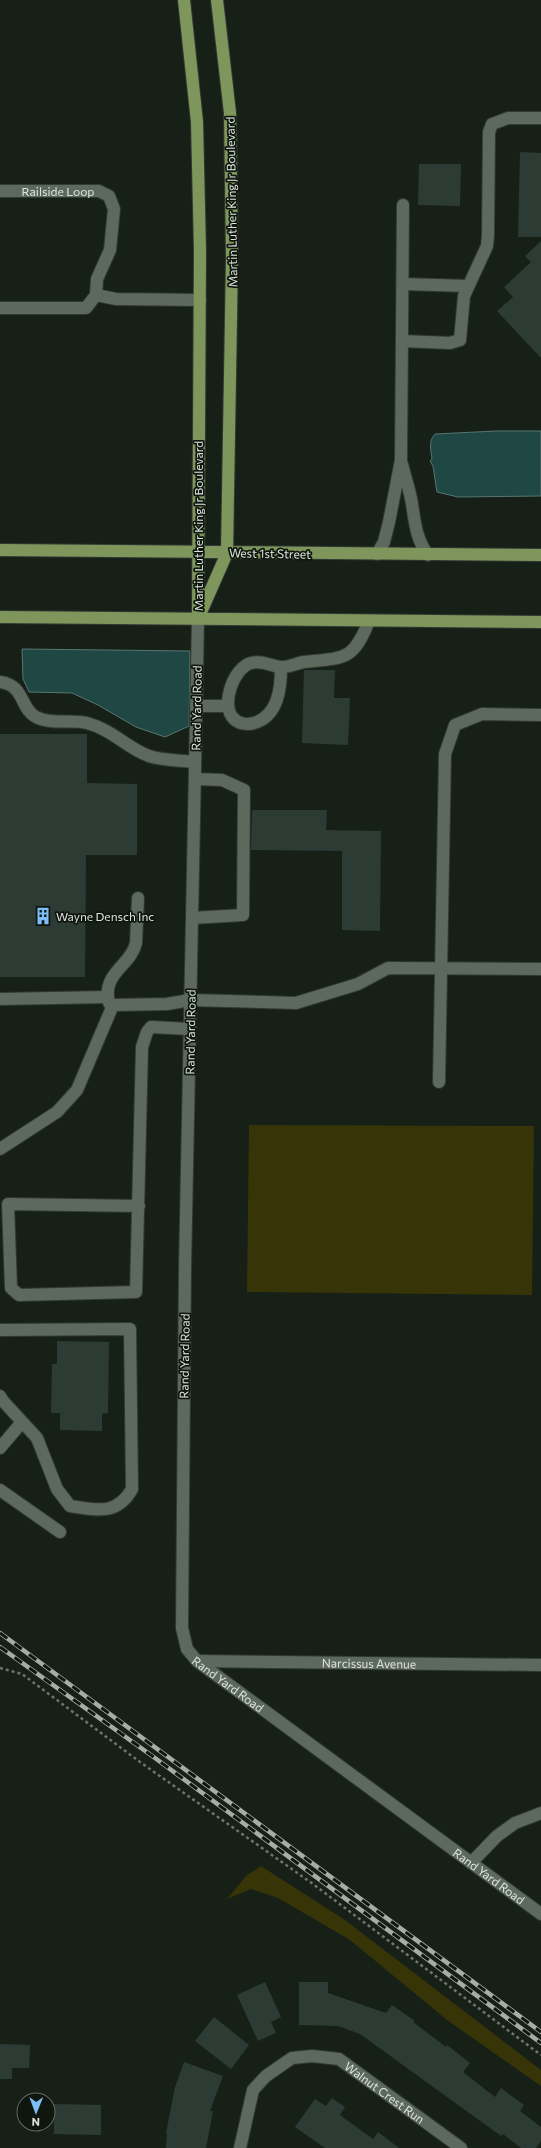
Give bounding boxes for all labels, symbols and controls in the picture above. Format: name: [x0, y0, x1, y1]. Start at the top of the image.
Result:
street label: Martin Luther King Jr Boulevard: [223, 117, 240, 287]
street label: Railside Loop: [22, 184, 94, 198]
street label: Martin Luther King Jr Boulevard: [191, 441, 206, 611]
street label: West 1st Street: [229, 545, 311, 561]
street label: Rand Yard Road: [188, 665, 204, 751]
building icon: Wayne Densch Inc: [33, 906, 53, 926]
place label: Wayne Densch Inc: [56, 909, 154, 923]
street label: Rand Yard Road: [182, 989, 198, 1075]
street label: Rand Yard Road: [176, 1313, 192, 1399]
street label: Rand Yard Road: [190, 1653, 267, 1715]
street label: Narcissus Avenue: [322, 1655, 416, 1671]
street label: Rand Yard Road: [451, 1845, 528, 1907]
street label: Walnut Crest Run: [342, 2059, 427, 2126]
north arrow: [16, 2092, 56, 2132]
text: N: [32, 2116, 40, 2129]

